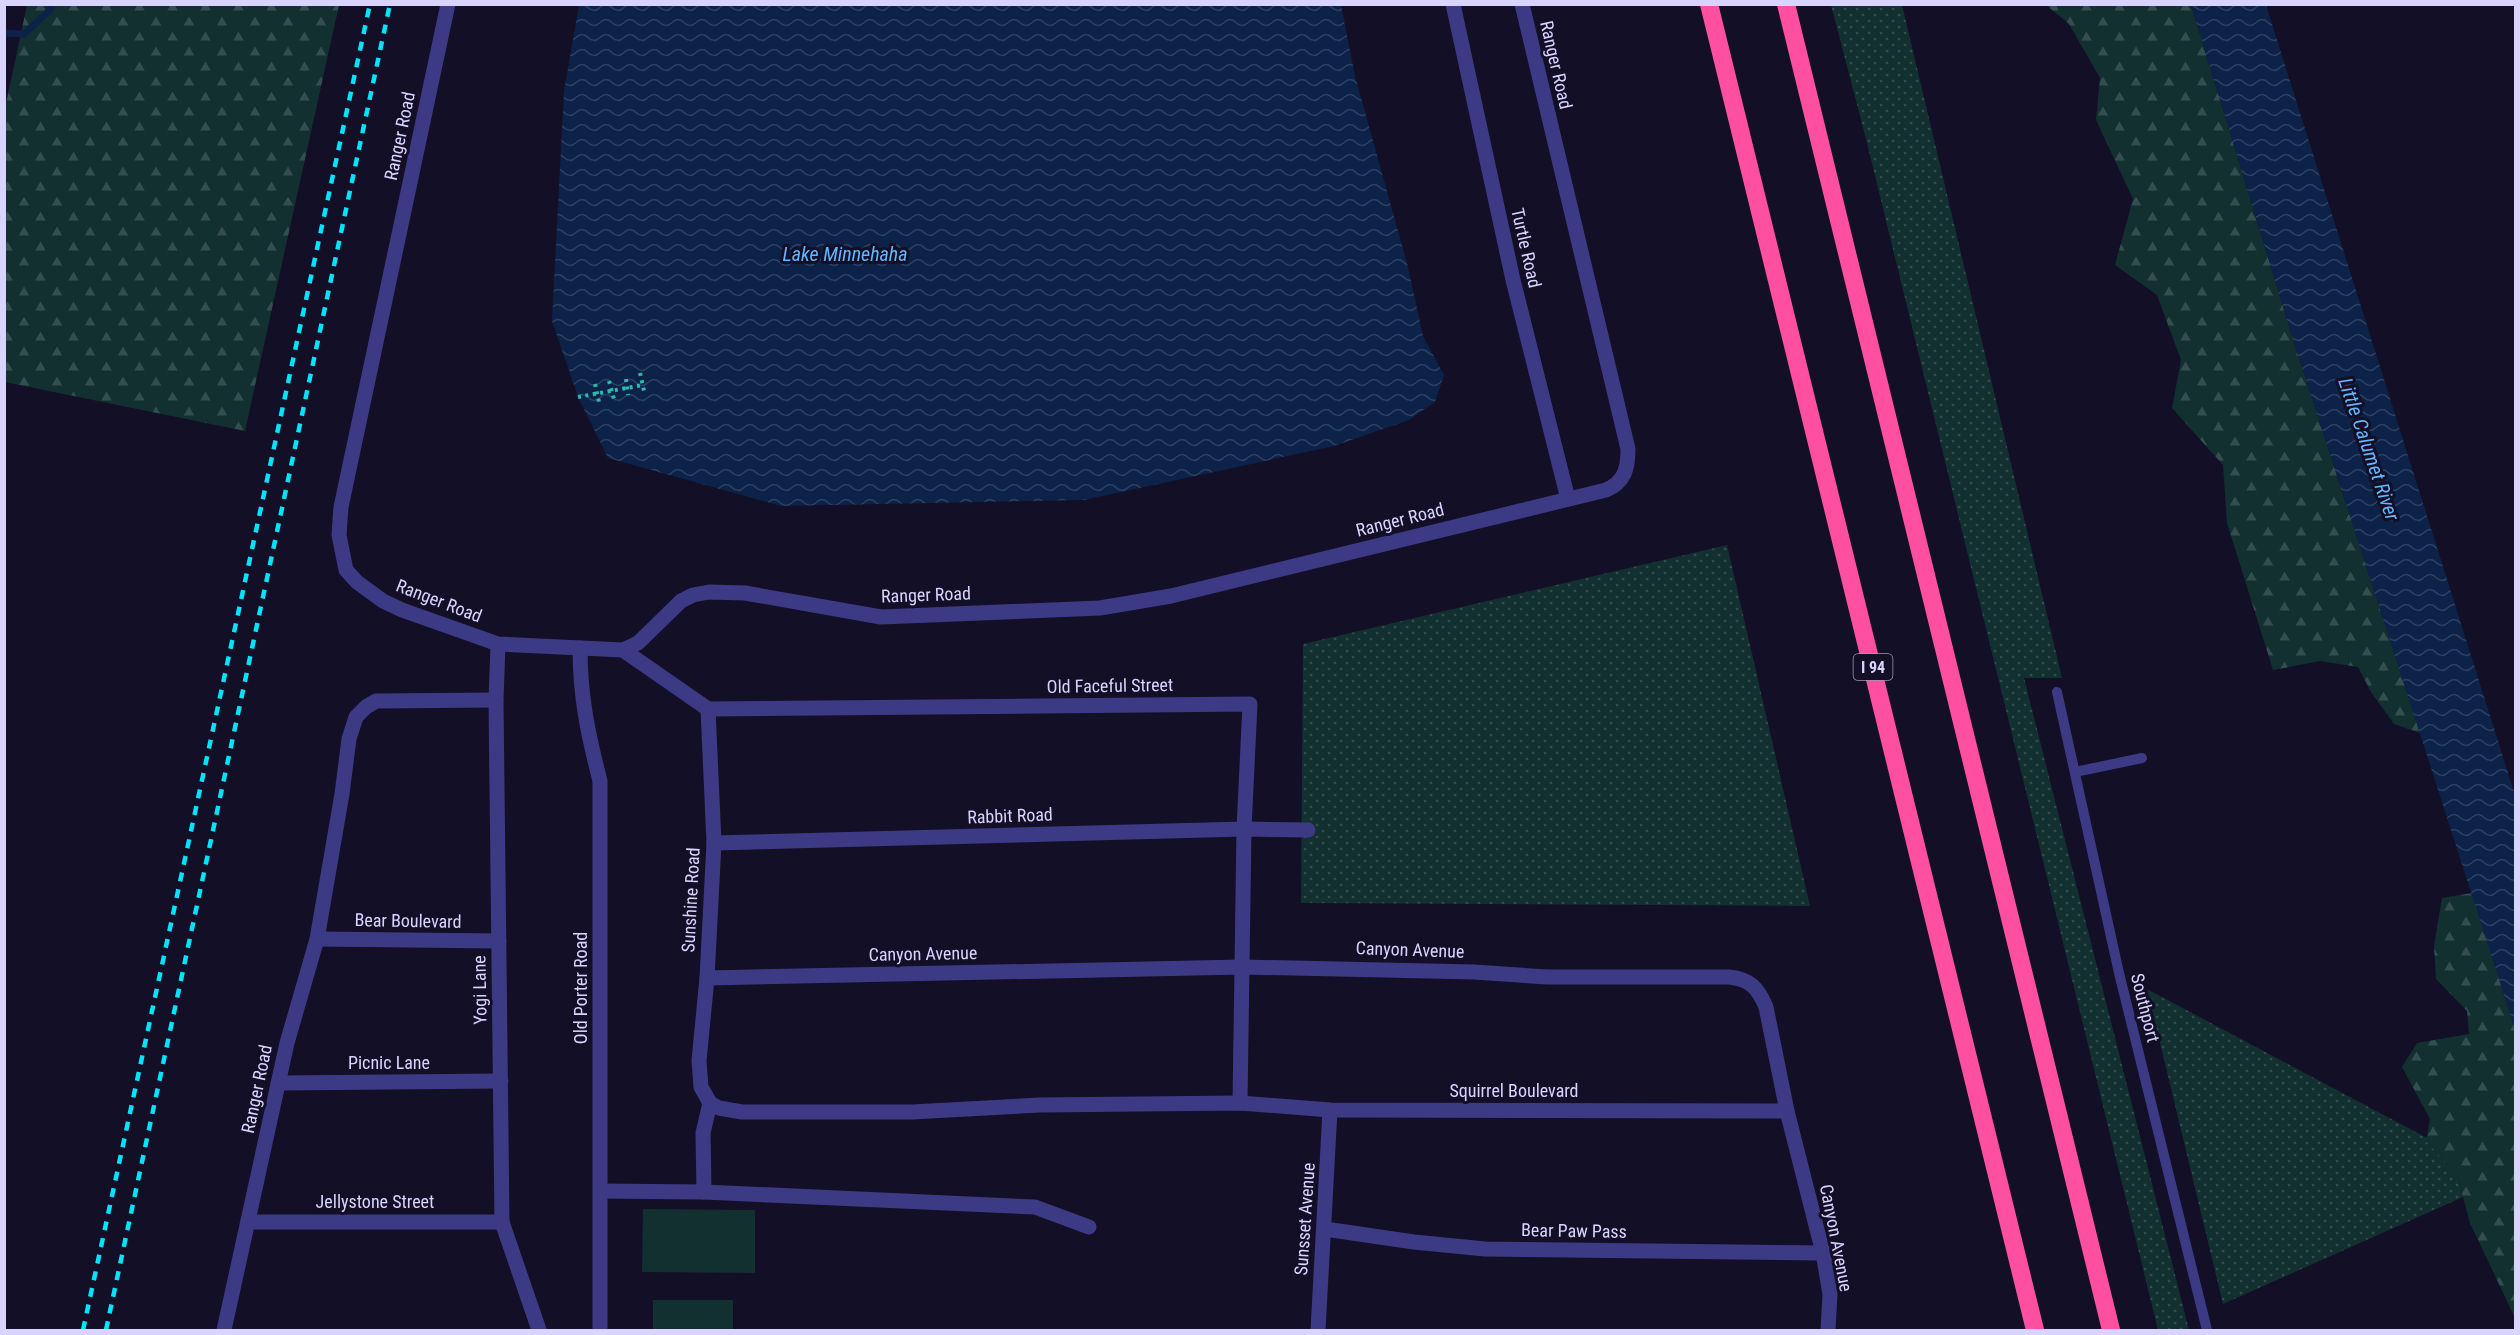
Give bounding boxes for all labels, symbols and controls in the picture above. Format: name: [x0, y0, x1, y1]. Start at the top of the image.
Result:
street label: Ranger Road: [1536, 19, 1577, 111]
street label: Ranger Road: [380, 90, 419, 182]
street label: Turtle Road: [1507, 206, 1546, 290]
water label: Lake Minnehaha: [782, 242, 908, 266]
water label: Little Calumet River: [2333, 375, 2405, 525]
street label: Ranger Road: [1354, 498, 1446, 541]
street label: Ranger Road: [393, 575, 485, 626]
street label: Ranger Road: [881, 582, 971, 607]
road number: I 94: [1854, 654, 1892, 680]
street label: Old Faceful Street: [1047, 674, 1173, 697]
street label: Rabbit Road: [967, 804, 1053, 827]
street label: Sunshine Road: [677, 847, 704, 953]
street label: Bear Boulevard: [354, 909, 462, 932]
street label: Old Porter Road: [570, 932, 591, 1044]
street label: Canyon Avenue: [1355, 937, 1465, 962]
street label: Canyon Avenue: [869, 942, 977, 965]
street label: Yogi Lane: [468, 955, 491, 1025]
street label: Southport: [2127, 971, 2164, 1045]
street label: Ranger Road: [237, 1043, 276, 1135]
street label: Picnic Lane: [348, 1052, 430, 1073]
street label: Squirrel Boulevard: [1449, 1080, 1579, 1101]
street label: Sunsset Avenue: [1290, 1162, 1319, 1276]
street label: Canyon Avenue: [1816, 1183, 1857, 1293]
street label: Jellystone Street: [316, 1191, 434, 1212]
street label: Bear Paw Pass: [1521, 1219, 1627, 1242]

